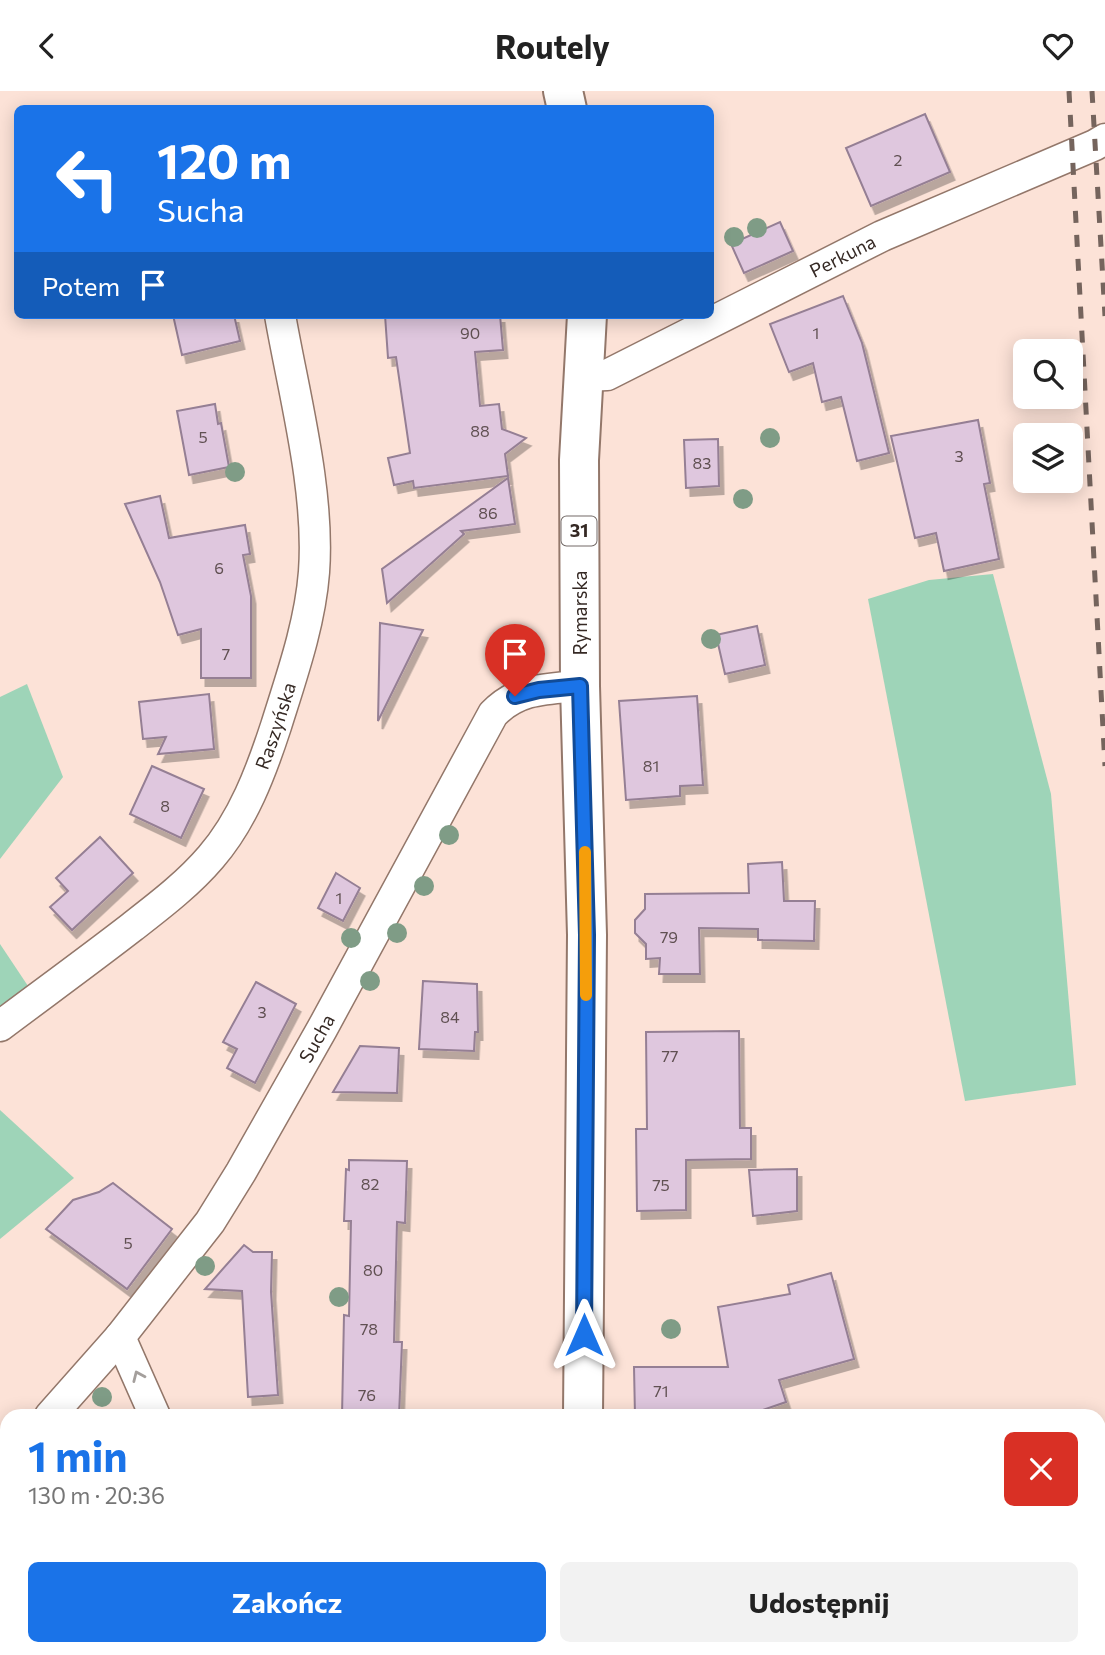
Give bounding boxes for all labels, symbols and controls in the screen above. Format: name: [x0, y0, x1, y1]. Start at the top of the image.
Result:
text: Routely: [495, 26, 610, 66]
icon: back: [28, 27, 66, 65]
icon: heart: [1039, 27, 1077, 65]
text: 120 m: [157, 129, 291, 189]
icon: left: [42, 133, 133, 224]
house number: 2: [894, 150, 903, 169]
text: Sucha: [157, 189, 245, 229]
street label: Perkuna: [805, 229, 879, 282]
icon: arrive: [134, 266, 172, 304]
text: Potem: [42, 270, 120, 301]
house number: 90: [460, 323, 480, 342]
house number: 1: [813, 323, 819, 342]
map controls: [1013, 339, 1083, 493]
button: search: [1013, 339, 1083, 409]
house number: 88: [470, 421, 490, 440]
button: layers: [1013, 423, 1083, 493]
house number: 5: [198, 427, 208, 446]
house number: 3: [954, 446, 964, 465]
house number: 83: [693, 453, 711, 472]
house number: 86: [478, 503, 498, 522]
road number: 31: [562, 517, 596, 545]
house number: 6: [214, 558, 224, 577]
street label: Rymarska: [568, 570, 591, 656]
pin: [485, 624, 545, 696]
icon: arrive: [496, 635, 534, 673]
house number: 7: [222, 644, 230, 663]
street label: Raszyńska: [250, 679, 300, 772]
house number: 81: [643, 756, 659, 775]
house number: 8: [160, 796, 170, 815]
house number: 1: [336, 888, 342, 907]
house number: 79: [660, 927, 678, 946]
house number: 3: [257, 1002, 267, 1021]
house number: 84: [440, 1007, 460, 1026]
street label: Sucha: [293, 1010, 339, 1066]
house number: 77: [662, 1046, 678, 1065]
house number: 82: [361, 1174, 379, 1193]
house number: 75: [652, 1175, 670, 1194]
house number: 5: [123, 1233, 133, 1252]
house number: 80: [363, 1260, 383, 1279]
position arrow: [547, 1298, 621, 1372]
house number: 78: [360, 1319, 378, 1338]
one-way arrow: [132, 1371, 146, 1384]
house number: 71: [653, 1381, 669, 1400]
house number: 76: [358, 1385, 376, 1404]
text: 1 min: [28, 1429, 128, 1481]
button: close: [1004, 1432, 1078, 1506]
text: 130 m · 20:36: [28, 1481, 165, 1509]
button: Zakończ: [28, 1562, 546, 1642]
button: Udostępnij: [560, 1562, 1078, 1642]

